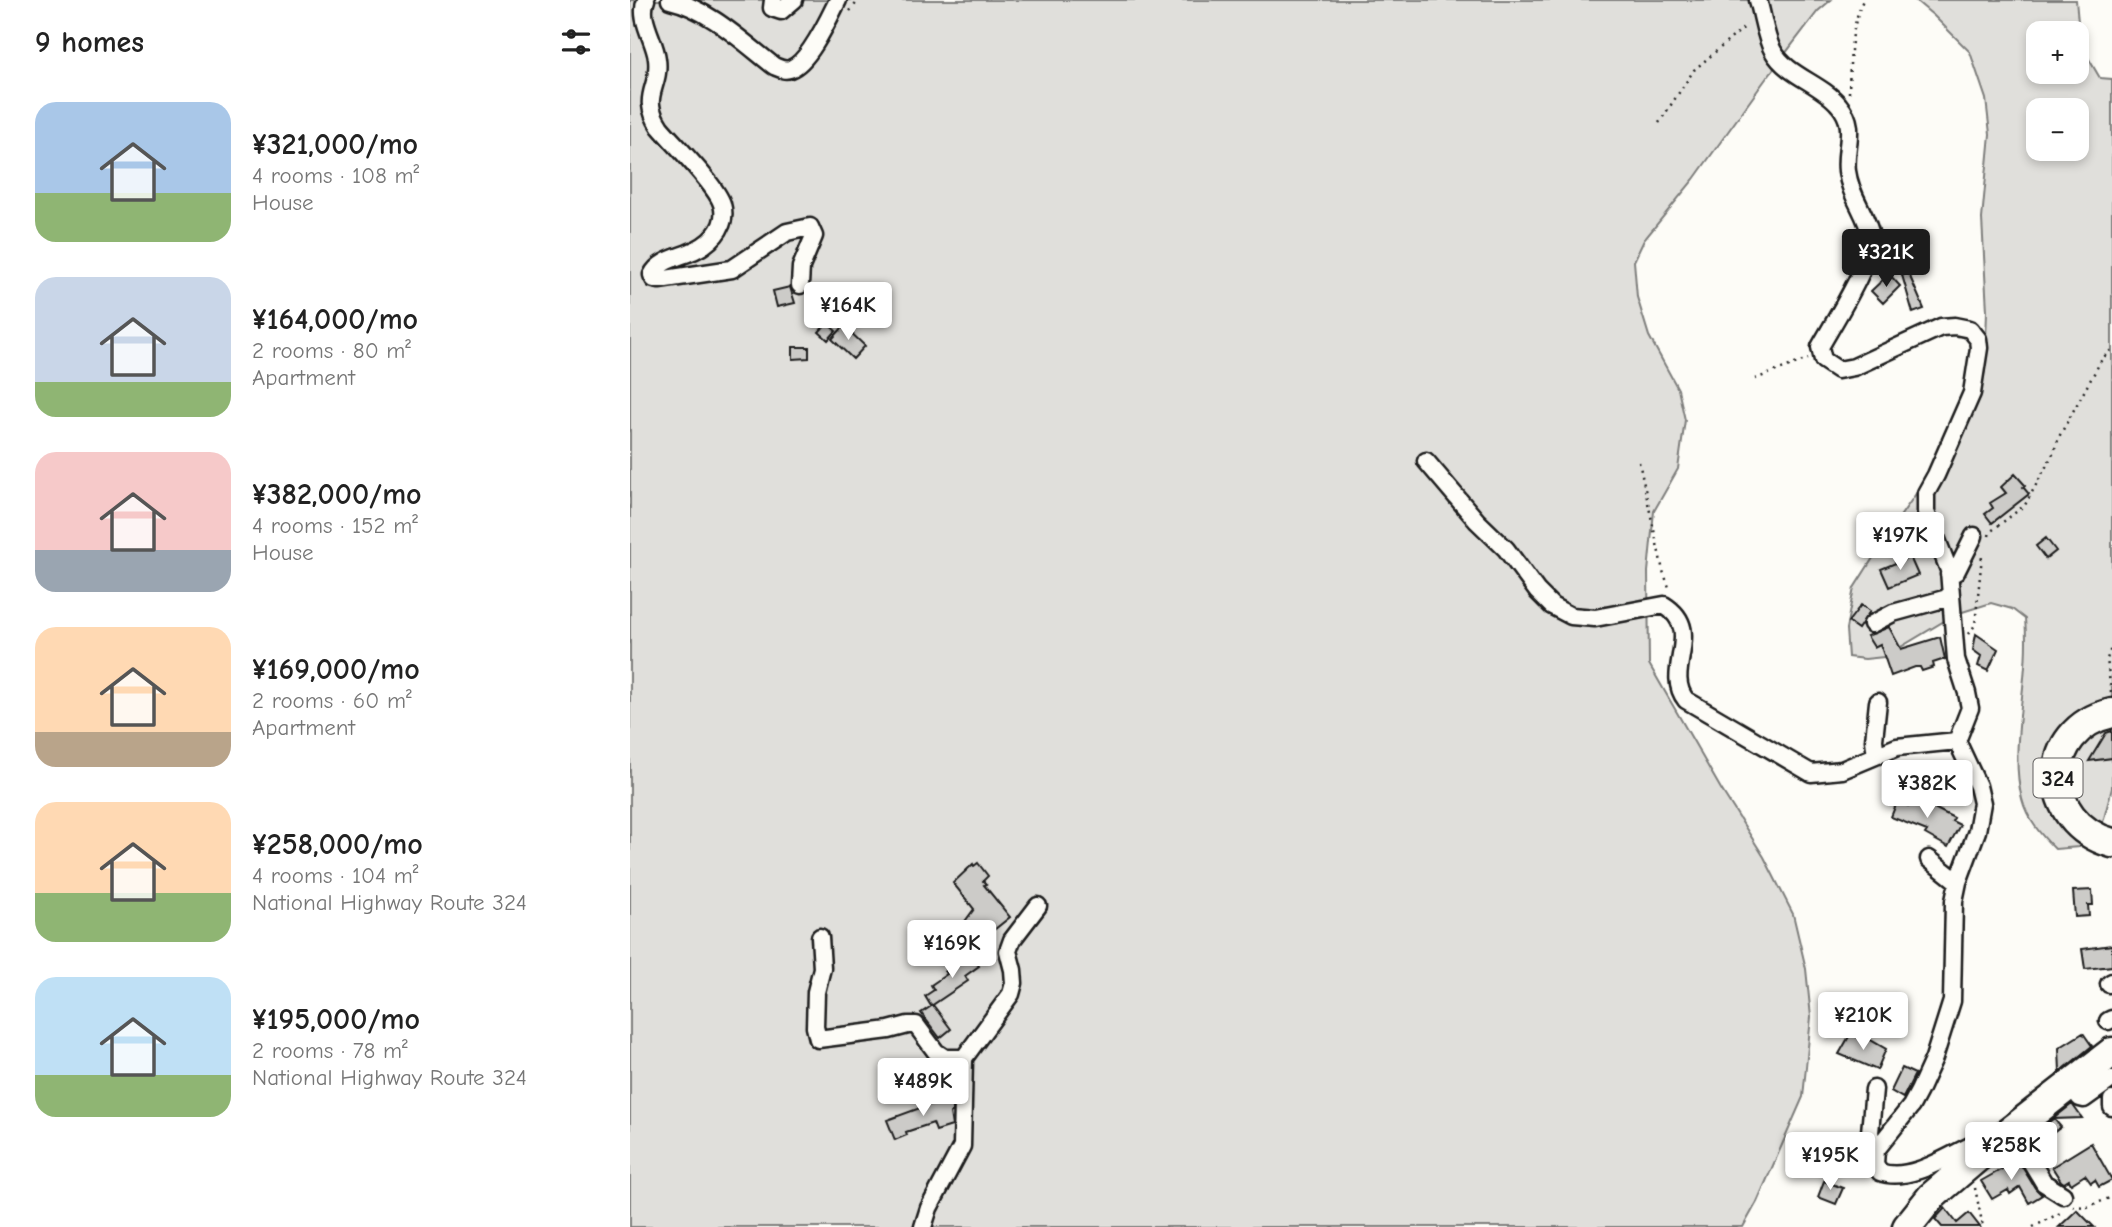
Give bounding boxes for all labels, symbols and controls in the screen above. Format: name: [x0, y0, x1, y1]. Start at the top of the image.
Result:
map controls: [2026, 21, 2089, 161]
button: +: [2026, 21, 2089, 84]
icon: filters: [557, 23, 595, 61]
text: 9 homes: [35, 25, 144, 60]
button: −: [2026, 98, 2089, 161]
text: ¥321,000/mo: [252, 127, 418, 162]
icon: home: [91, 130, 175, 214]
text: 4 rooms · 108 m²: [252, 162, 419, 189]
text: House: [252, 189, 314, 216]
pin: ¥321K: [1837, 230, 1935, 289]
text: ¥321K: [1858, 238, 1914, 265]
pin: ¥164K: [799, 282, 897, 342]
text: ¥164K: [820, 291, 876, 318]
text: ¥164,000/mo: [252, 302, 418, 337]
icon: home: [91, 305, 175, 389]
text: 2 rooms · 80 m²: [252, 337, 411, 364]
text: Apartment: [252, 364, 355, 391]
text: ¥382,000/mo: [252, 477, 422, 512]
icon: home: [91, 480, 175, 564]
text: 4 rooms · 152 m²: [252, 512, 418, 539]
pin: ¥197K: [1851, 512, 1949, 572]
text: ¥197K: [1872, 521, 1928, 548]
text: House: [252, 539, 314, 566]
text: ¥169,000/mo: [252, 652, 420, 687]
icon: home: [91, 655, 175, 739]
text: 2 rooms · 60 m²: [252, 687, 412, 714]
text: Apartment: [252, 714, 355, 741]
road number: 324: [2034, 758, 2082, 798]
pin: ¥382K: [1878, 760, 1976, 820]
text: ¥382K: [1898, 769, 1956, 796]
text: ¥258,000/mo: [252, 827, 423, 862]
icon: home: [91, 830, 175, 914]
text: 4 rooms · 104 m²: [252, 862, 419, 889]
text: National Highway Route 324: [252, 889, 527, 916]
pin: ¥169K: [903, 920, 1001, 980]
text: ¥169K: [923, 929, 981, 956]
pin: ¥210K: [1814, 992, 1912, 1052]
text: ¥210K: [1834, 1001, 1892, 1028]
text: ¥195,000/mo: [252, 1002, 420, 1037]
icon: home: [91, 1005, 175, 1089]
text: 2 rooms · 78 m²: [252, 1037, 408, 1064]
pin: ¥489K: [874, 1058, 972, 1118]
text: National Highway Route 324: [252, 1064, 527, 1091]
text: ¥489K: [894, 1067, 952, 1094]
pin: ¥258K: [1962, 1122, 2060, 1182]
text: ¥258K: [1981, 1131, 2041, 1158]
pin: ¥195K: [1781, 1132, 1879, 1192]
text: ¥195K: [1801, 1141, 1859, 1168]

